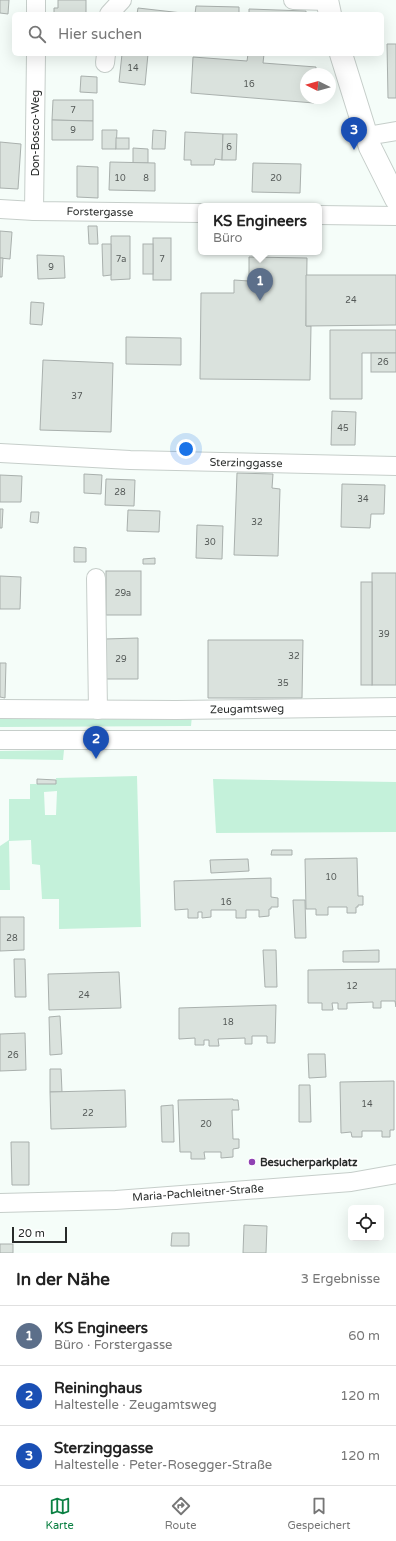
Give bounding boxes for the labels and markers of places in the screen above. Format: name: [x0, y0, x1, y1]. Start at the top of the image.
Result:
pin: 3: [341, 117, 367, 150]
pin: 1: [247, 268, 273, 301]
pin: 2: [83, 726, 109, 759]
place label: Besucherparkplatz: [260, 1156, 358, 1170]
marker: Besucherparkplatz: [247, 1157, 257, 1167]

